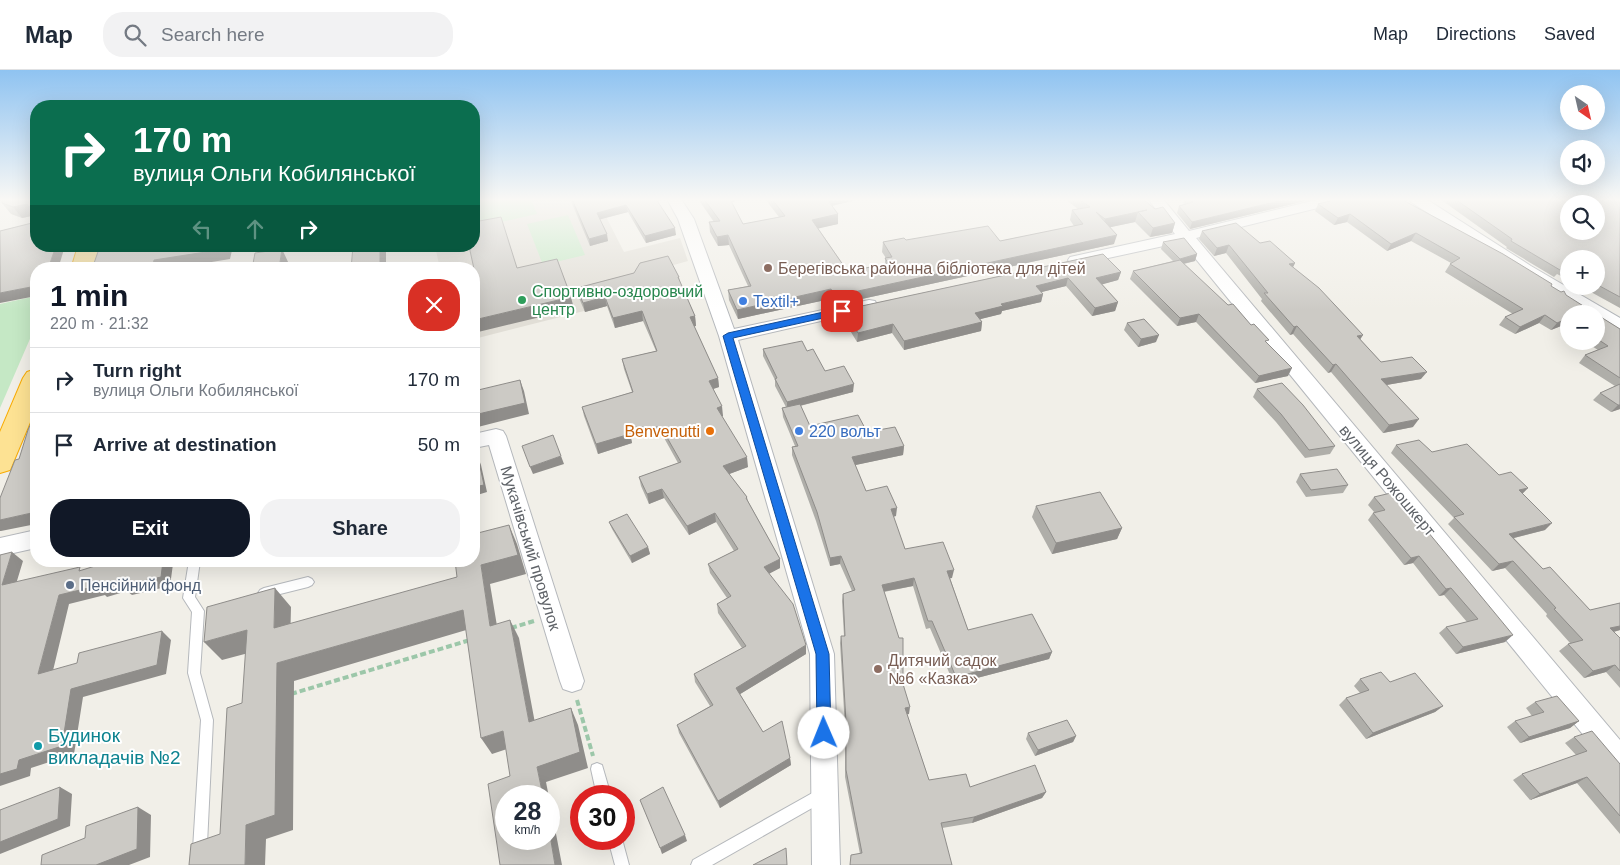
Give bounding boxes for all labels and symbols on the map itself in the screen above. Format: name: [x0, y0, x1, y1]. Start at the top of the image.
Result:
north arrow: [1560, 85, 1605, 130]
place label: Берегівська районна бібліотека для дітей: [778, 260, 1086, 277]
marker: Берегівська районна бібліотека для дітей: [762, 262, 774, 274]
place label: Спортивно-оздоровчий центр: [532, 283, 703, 318]
pin: [821, 290, 863, 332]
place label: Textil+: [753, 293, 799, 310]
marker: Спортивно-оздоровчий центр: [516, 294, 528, 306]
marker: Textil+: [737, 295, 749, 307]
street label: вулиця Рожошкерт: [1336, 421, 1439, 540]
place label: Benvenutti: [624, 423, 700, 440]
place label: 220 вольт: [809, 423, 881, 440]
marker: Benvenutti: [704, 425, 716, 437]
marker: 220 вольт: [793, 425, 805, 437]
street label: Мукачівський провулок: [497, 464, 564, 633]
place label: Пенсійний фонд: [80, 577, 202, 594]
marker: Пенсійний фонд: [64, 579, 76, 591]
place label: Дитячий садок №6 «Казка»: [888, 652, 998, 687]
marker: Дитячий садок №6 «Казка»: [872, 663, 884, 675]
position arrow: [797, 706, 849, 758]
place label: Будинок викладачів №2: [48, 725, 181, 768]
marker: Будинок викладачів №2: [32, 740, 44, 752]
speed limit sign: 30: [570, 785, 635, 850]

